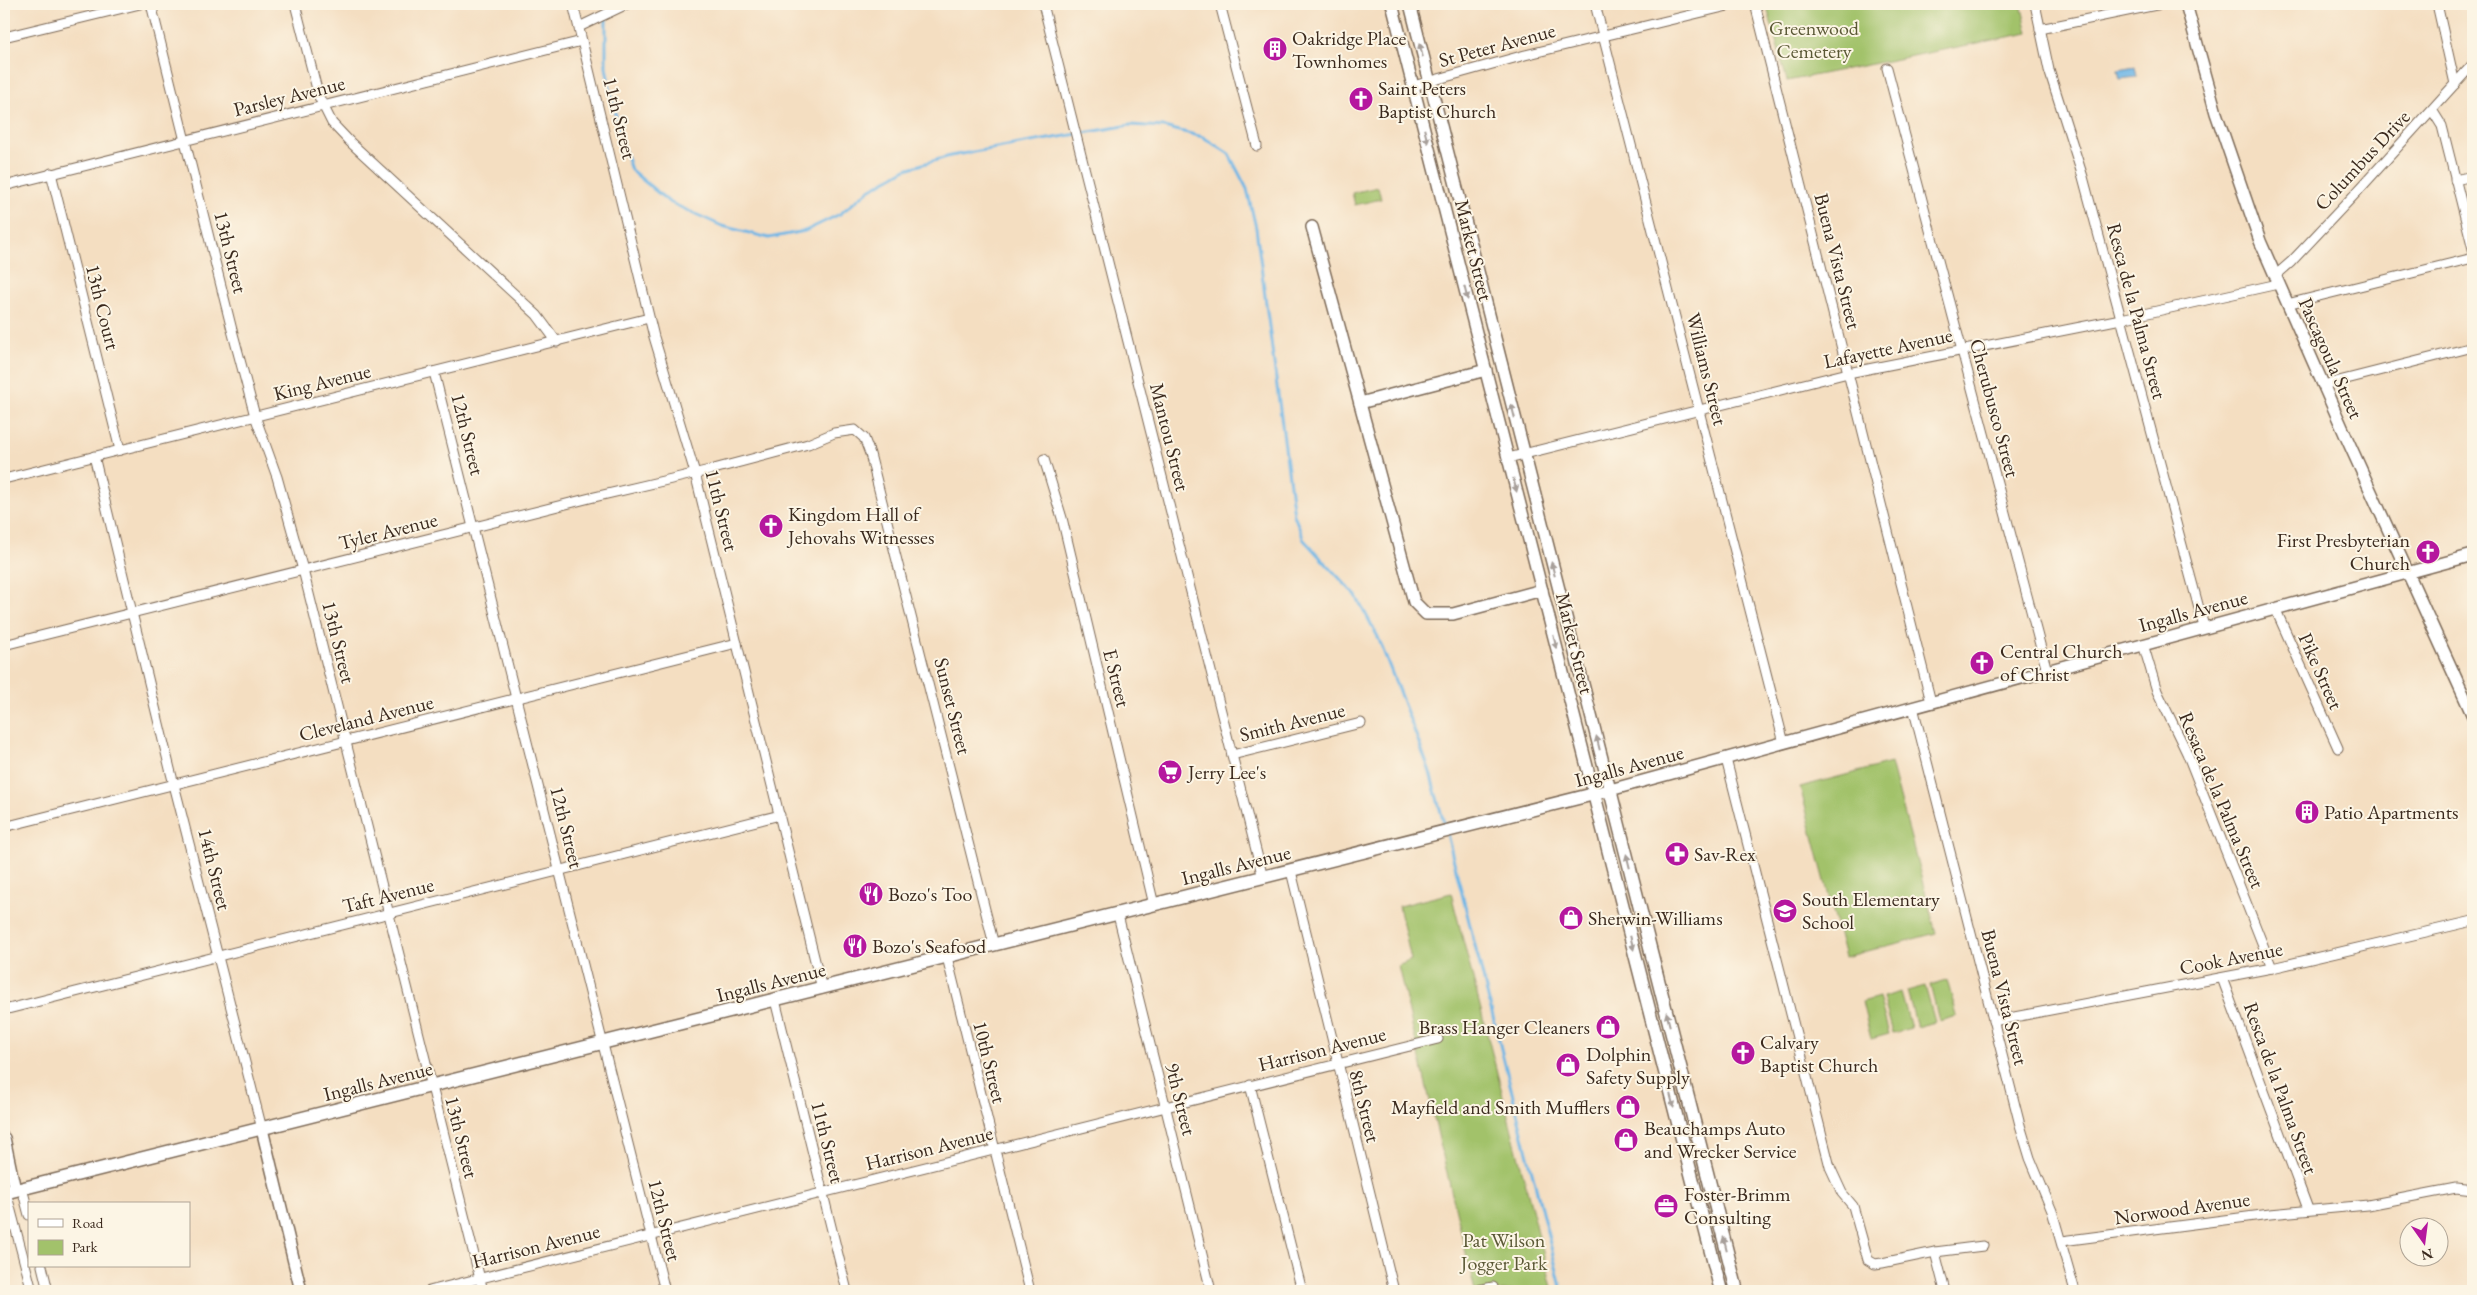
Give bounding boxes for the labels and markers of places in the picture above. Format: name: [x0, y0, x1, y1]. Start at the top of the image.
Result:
place label: Oakridge Place Townhomes: [1292, 25, 1406, 74]
building icon: Oakridge Place Townhomes: [1262, 36, 1288, 62]
place label: Saint Peters Baptist Church: [1378, 75, 1496, 124]
church icon: Saint Peters Baptist Church: [1348, 86, 1374, 112]
place label: Kingdom Hall of Jehovahs Witnesses: [786, 501, 934, 550]
church icon: Kingdom Hall of Jehovahs Witnesses: [758, 513, 784, 539]
place label: First Presbyterian Church: [2277, 527, 2410, 576]
church icon: First Presbyterian Church: [2415, 539, 2441, 565]
place label: Central Church of Christ: [2000, 638, 2122, 687]
church icon: Central Church of Christ: [1969, 650, 1995, 676]
supermarket icon: Jerry Lee's: [1157, 759, 1183, 785]
place label: Jerry Lee's: [1186, 759, 1266, 785]
building icon: Patio Apartments: [2294, 799, 2320, 825]
place label: Patio Apartments: [2324, 799, 2459, 825]
pharmacy icon: Sav-Rex: [1664, 841, 1690, 867]
place label: Sav-Rex: [1694, 841, 1756, 867]
restaurant icon: Bozo's Too: [858, 881, 884, 907]
place label: Bozo's Too: [888, 881, 972, 907]
place label: South Elementary School: [1802, 886, 1940, 935]
school or university icon: South Elementary School: [1772, 898, 1798, 924]
shop icon: Sherwin-Williams: [1558, 905, 1584, 931]
place label: Sherwin-Williams: [1588, 905, 1723, 931]
restaurant icon: Bozo's Seafood: [842, 933, 868, 959]
place label: Bozo's Seafood: [872, 933, 987, 959]
place label: Brass Hanger Cleaners: [1418, 1014, 1590, 1040]
shop icon: Brass Hanger Cleaners: [1595, 1014, 1621, 1040]
place label: Calvary Baptist Church: [1760, 1029, 1878, 1078]
church icon: Calvary Baptist Church: [1730, 1040, 1756, 1066]
place label: Dolphin Safety Supply: [1586, 1041, 1690, 1090]
shop icon: Dolphin Safety Supply: [1555, 1052, 1581, 1078]
place label: Mayfield and Smith Mufflers: [1391, 1094, 1610, 1120]
shop icon: Mayfield and Smith Mufflers: [1615, 1094, 1641, 1120]
place label: Beauchamps Auto and Wrecker Service: [1644, 1115, 1797, 1164]
shop icon: Beauchamps Auto and Wrecker Service: [1613, 1127, 1639, 1153]
place label: Foster-Brimm Consulting: [1684, 1181, 1791, 1230]
office icon: Foster-Brimm Consulting: [1653, 1193, 1679, 1219]

